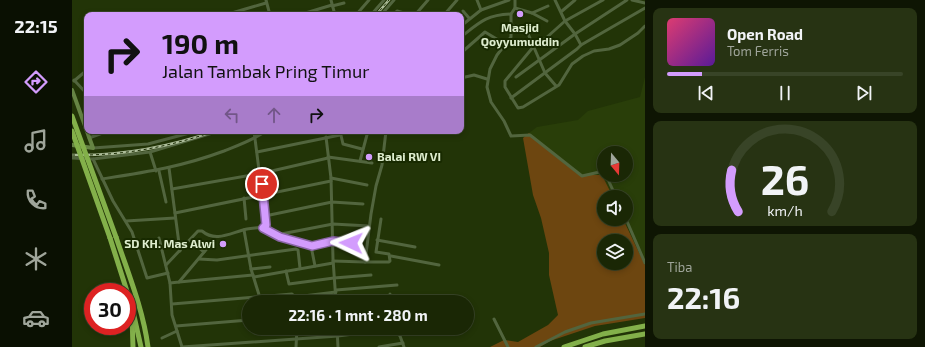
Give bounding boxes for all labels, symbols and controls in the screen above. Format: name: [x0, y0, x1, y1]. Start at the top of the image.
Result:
marker: Masjid Qoyyumuddin: [515, 9, 525, 19]
text: 22:15: [14, 15, 58, 37]
place label: Masjid Qoyyumuddin: [481, 20, 559, 49]
text: Open Road: [727, 25, 803, 43]
text: 190 m: [162, 26, 239, 60]
icon: right: [96, 28, 148, 80]
text: Tom Ferris: [727, 43, 789, 59]
text: Jalan Tambak Pring Timur: [162, 60, 369, 82]
icon: directions: [22, 68, 50, 96]
icon: previous: [695, 82, 717, 104]
icon: pause: [774, 82, 796, 104]
icon: next: [853, 82, 875, 104]
icon: left: [221, 104, 243, 126]
icon: ahead: [263, 104, 285, 126]
icon: right: [305, 104, 327, 126]
icon: music: [22, 127, 50, 155]
north arrow: [597, 146, 633, 182]
map controls: [597, 146, 633, 270]
place label: Balai RW VI: [377, 149, 441, 163]
marker: Balai RW VI: [364, 152, 374, 162]
text: 26: [761, 152, 809, 202]
pin: [245, 167, 279, 201]
icon: arrive: [251, 173, 273, 195]
icon: phone: [22, 186, 50, 214]
button: sound: [597, 190, 633, 226]
text: km/h: [767, 201, 803, 218]
position arrow: [330, 222, 372, 264]
button: layers: [597, 234, 633, 270]
place label: SD KH. Mas Alwi: [124, 236, 215, 250]
marker: SD KH. Mas Alwi: [218, 239, 228, 249]
icon: climate: [22, 245, 50, 273]
text: Tiba: [667, 259, 692, 275]
text: 22:16: [667, 279, 740, 315]
speed limit sign: 30: [84, 283, 136, 335]
icon: car: [22, 304, 50, 332]
text: 22:16 · 1 mnt · 280 m: [288, 306, 428, 324]

